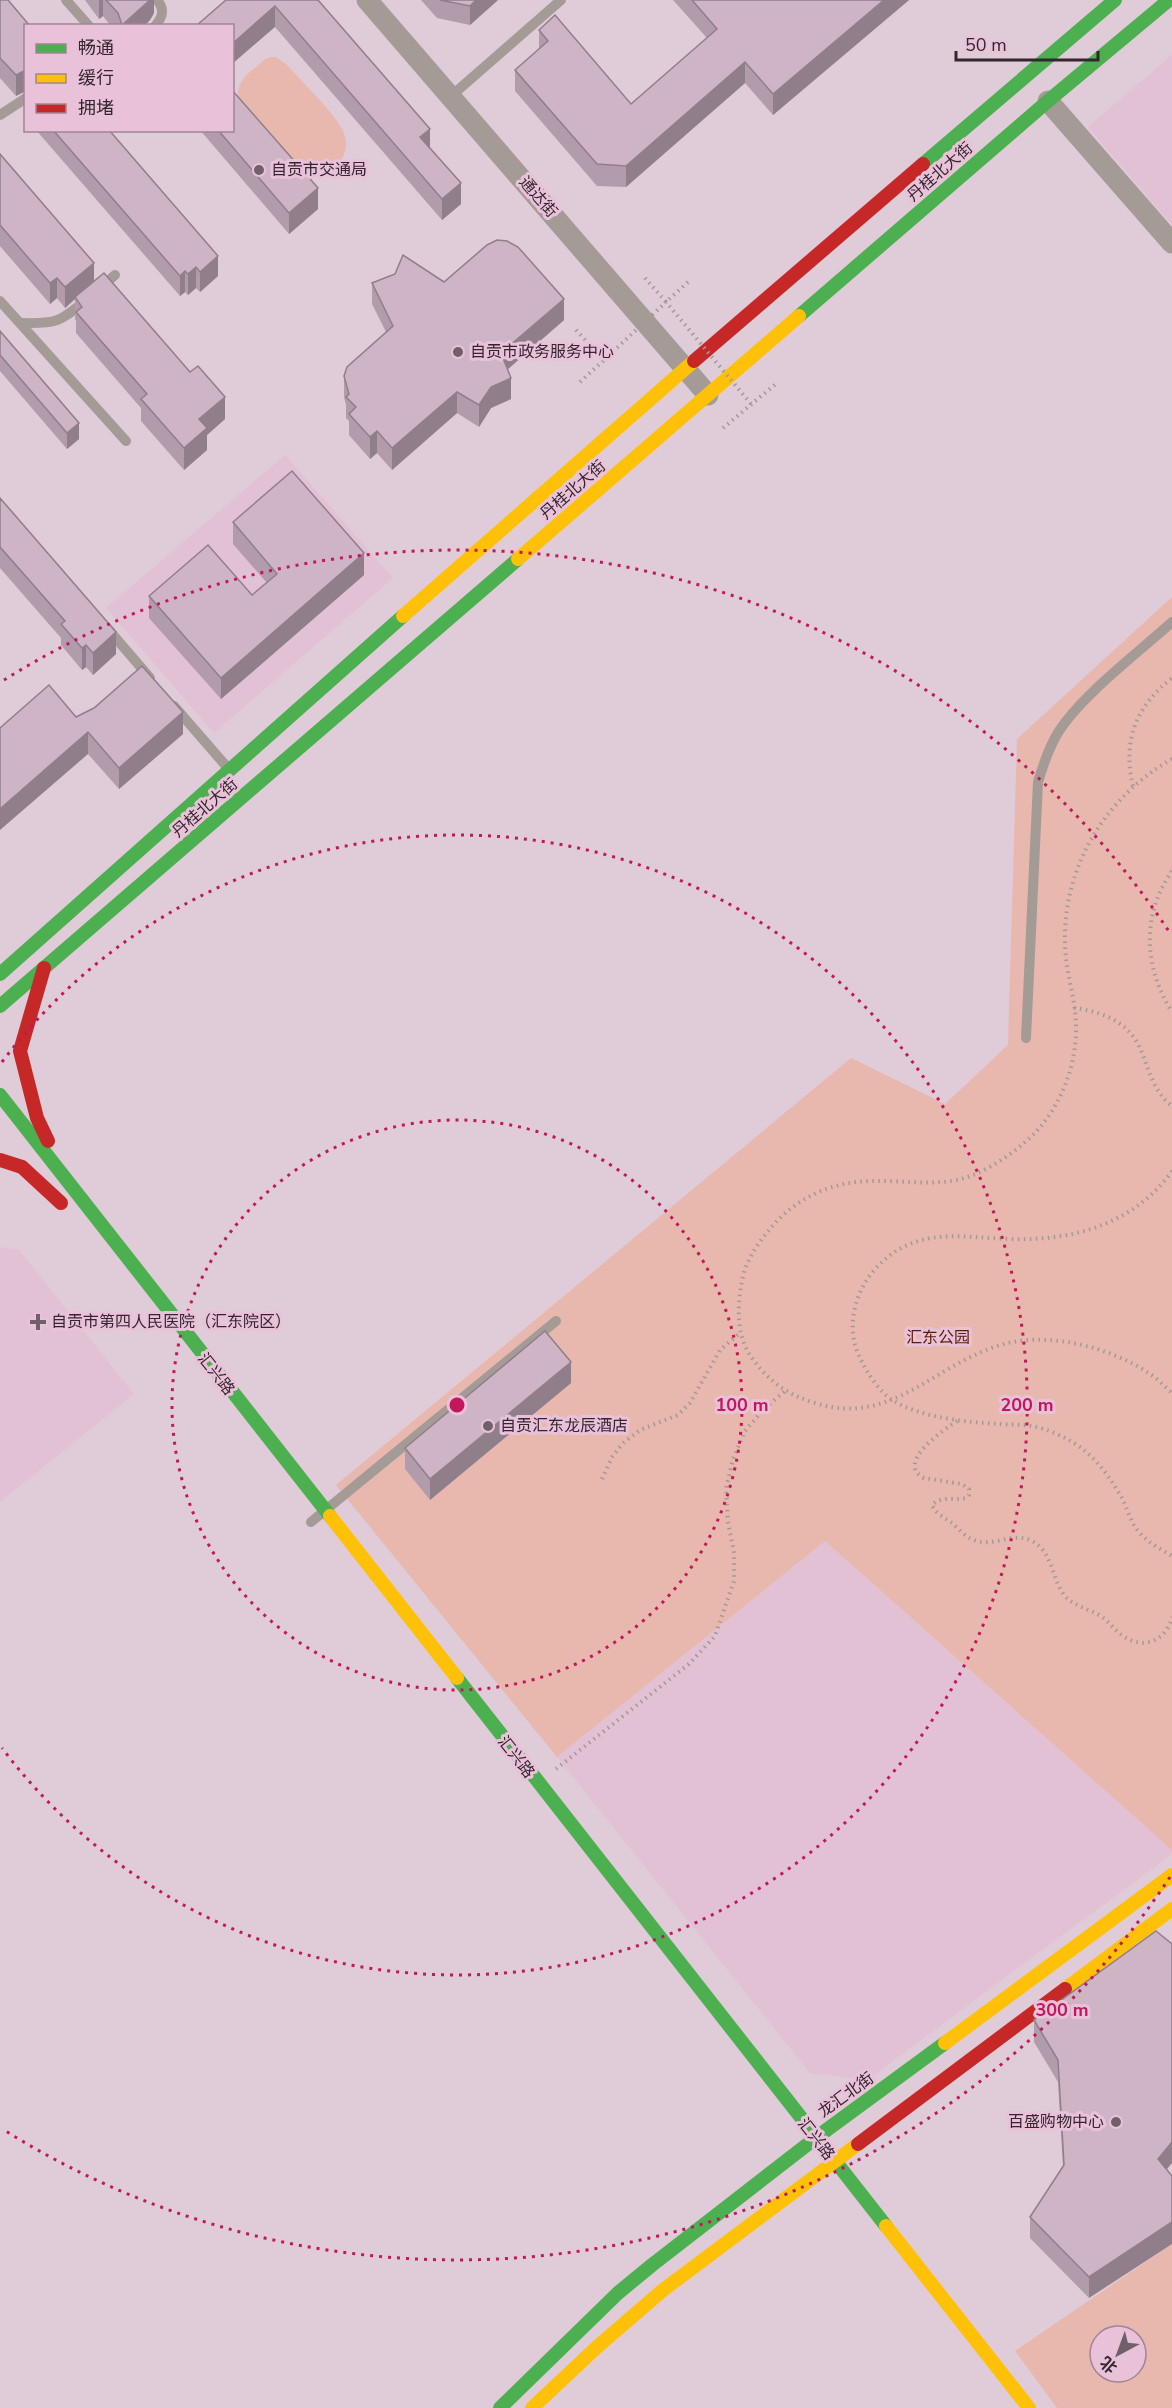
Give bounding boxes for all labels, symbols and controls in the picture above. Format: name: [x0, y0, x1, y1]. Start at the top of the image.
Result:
legend: [24, 24, 234, 132]
scale bar: [956, 24, 1098, 62]
text: 50 m: [965, 33, 1007, 57]
text: 畅通: [78, 36, 114, 60]
text: 缓行: [78, 66, 114, 90]
text: 拥堵: [78, 96, 114, 120]
street label: 丹桂北大街: [903, 137, 977, 207]
place label: 自贡市交通局: [271, 159, 367, 181]
marker: 自贡市交通局: [252, 163, 266, 177]
street label: 通达街: [514, 172, 562, 222]
place label: 自贡市政务服务中心: [470, 341, 614, 363]
marker: 自贡市政务服务中心: [451, 345, 465, 359]
street label: 丹桂北大街: [536, 455, 610, 525]
street label: 丹桂北大街: [168, 773, 242, 843]
place label: 自贡市第四人民医院（汇东院区）: [51, 1311, 291, 1333]
marker: 自贡市第四人民医院（汇东院区）: [29, 1313, 47, 1331]
park label: 汇东公园: [906, 1327, 970, 1349]
street label: 汇兴路: [193, 1348, 239, 1400]
text: 100 m: [715, 1393, 769, 1417]
text: 200 m: [1000, 1393, 1054, 1417]
centre of rings: [447, 1395, 467, 1415]
place label: 自贡汇东龙辰酒店: [500, 1415, 628, 1437]
marker: 自贡汇东龙辰酒店: [481, 1419, 495, 1433]
street label: 汇兴路: [493, 1731, 539, 1783]
text: 300 m: [1035, 1998, 1089, 2022]
street label: 龙汇北街: [814, 2067, 878, 2123]
place label: 百盛购物中心: [1008, 2111, 1104, 2133]
street label: 汇兴路: [793, 2113, 839, 2165]
marker: 百盛购物中心: [1109, 2115, 1123, 2129]
north arrow: [1088, 2324, 1148, 2384]
text: 北: [1096, 2351, 1122, 2378]

